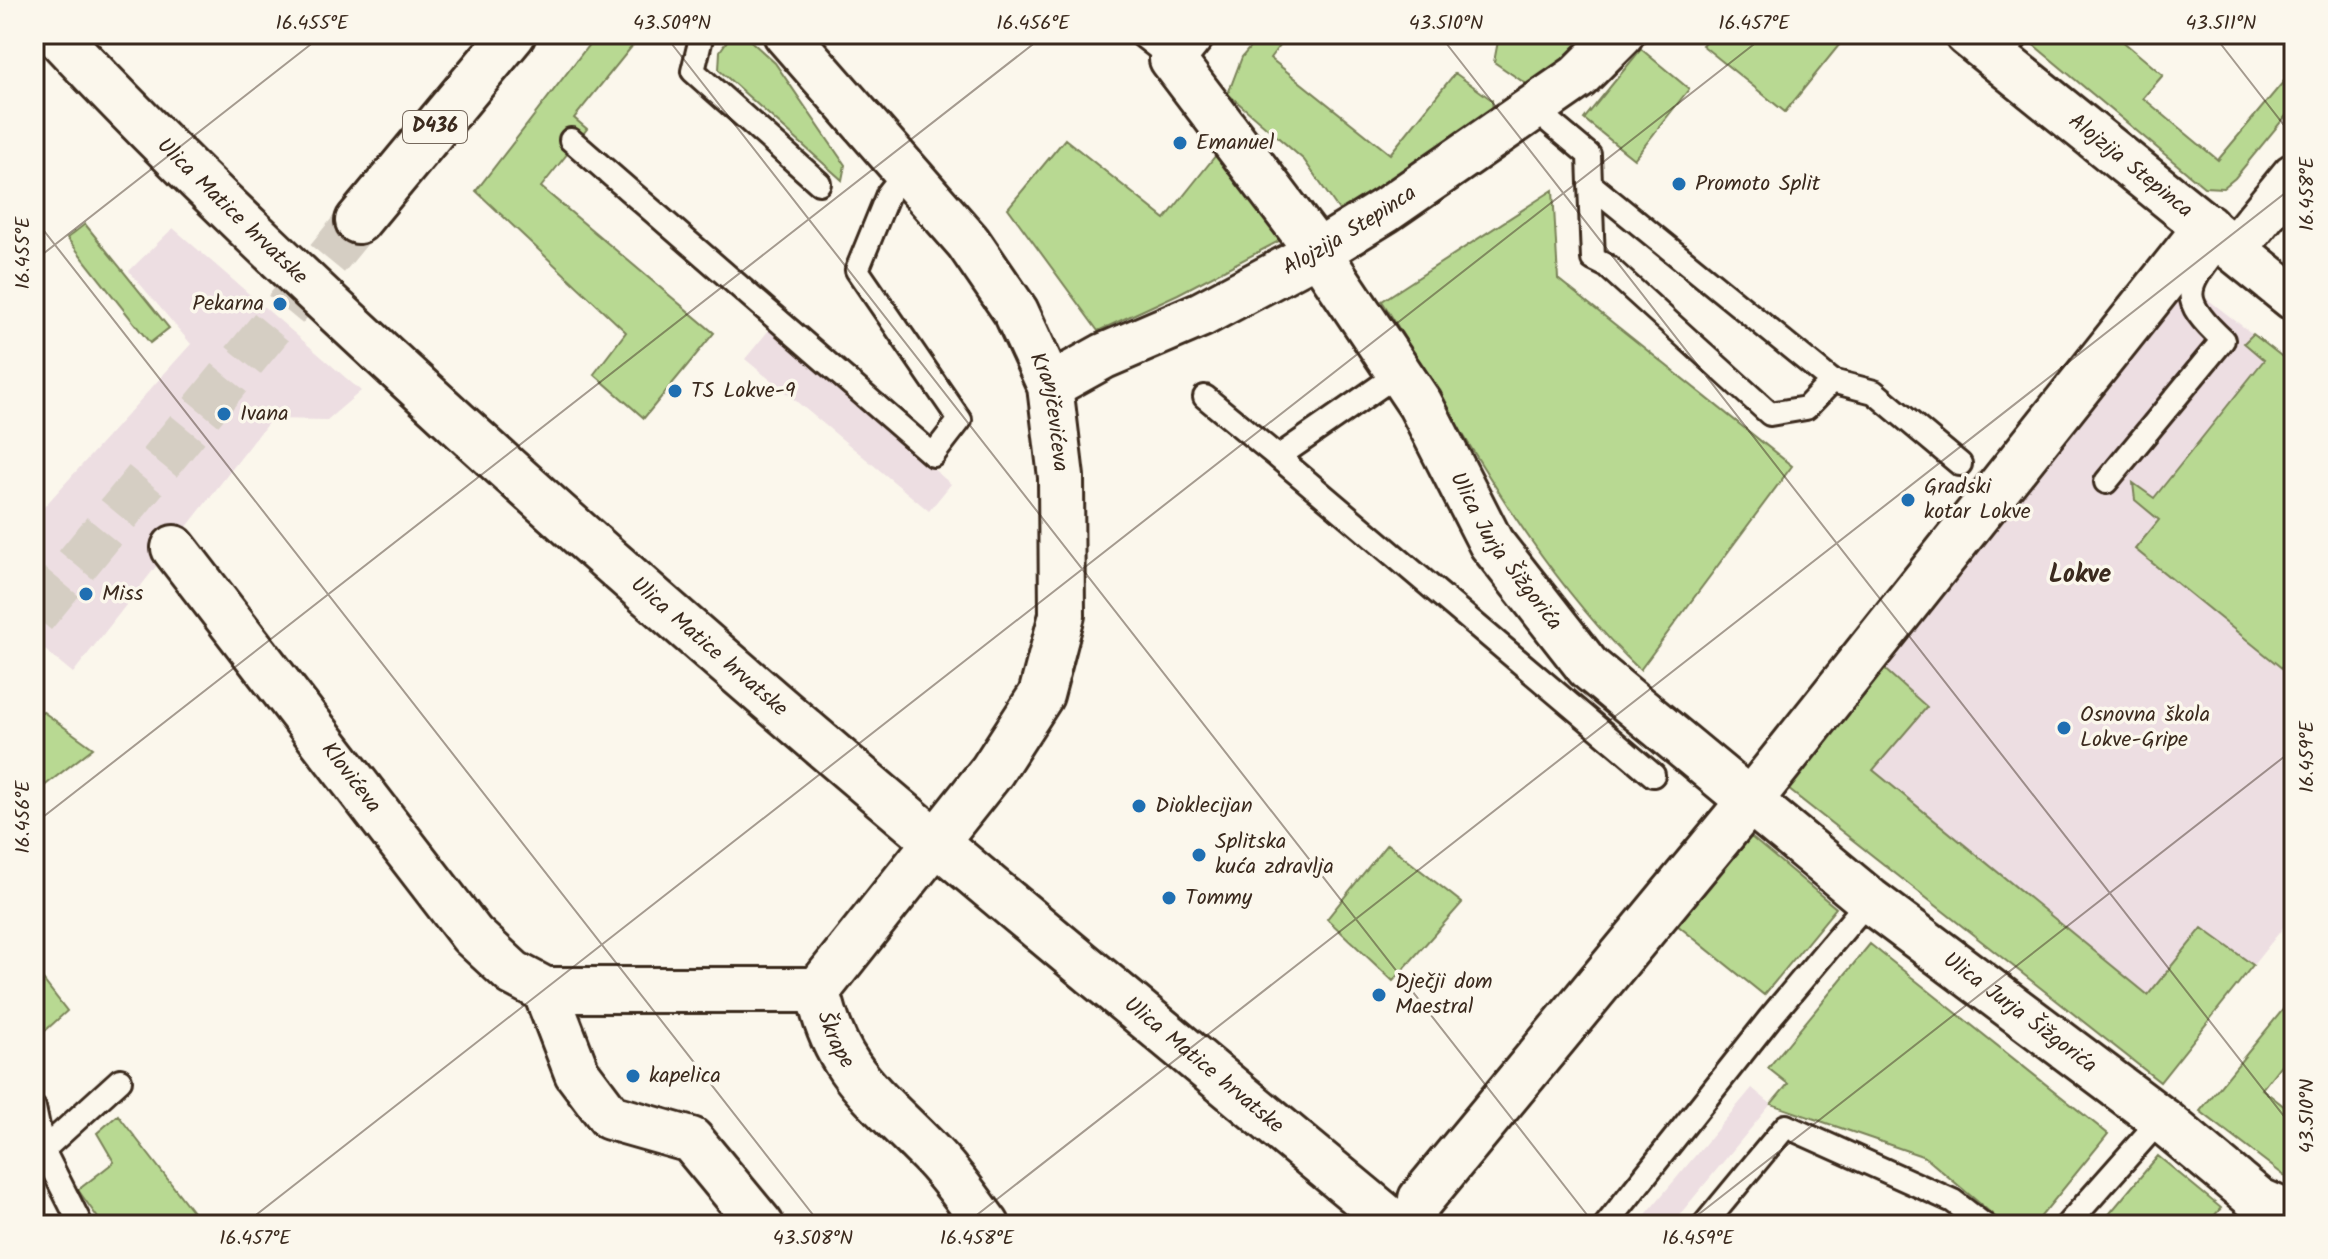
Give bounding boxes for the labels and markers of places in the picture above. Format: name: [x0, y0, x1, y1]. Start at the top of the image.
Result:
place label: Emanuel: [1196, 126, 1275, 161]
marker: Emanuel: [1171, 134, 1189, 152]
place label: Promoto Split: [1695, 167, 1821, 202]
marker: Promoto Split: [1670, 175, 1688, 193]
place label: Pekarna: [192, 287, 264, 322]
marker: Pekarna: [271, 295, 289, 313]
place label: TS Lokve-9: [691, 374, 796, 409]
marker: TS Lokve-9: [666, 382, 684, 400]
place label: Ivana: [240, 397, 288, 432]
marker: Ivana: [215, 405, 233, 423]
place label: Gradski kotar Lokve: [1924, 470, 2031, 530]
marker: Gradski kotar Lokve: [1899, 491, 1917, 509]
place label: Miss: [102, 577, 144, 612]
marker: Miss: [77, 585, 95, 603]
place label: Osnovna škola Lokve-Gripe: [2080, 698, 2210, 758]
marker: Osnovna škola Lokve-Gripe: [2055, 719, 2073, 737]
place label: Dioklecijan: [1155, 789, 1253, 824]
marker: Dioklecijan: [1130, 797, 1148, 815]
place label: Splitska kuća zdravlja: [1215, 825, 1334, 885]
marker: Splitska kuća zdravlja: [1190, 846, 1208, 864]
place label: Tommy: [1185, 881, 1253, 916]
marker: Tommy: [1160, 889, 1178, 907]
place label: Dječji dom Maestral: [1395, 965, 1493, 1025]
marker: Dječji dom Maestral: [1370, 986, 1388, 1004]
place label: kapelica: [649, 1059, 721, 1094]
marker: kapelica: [624, 1067, 642, 1085]

